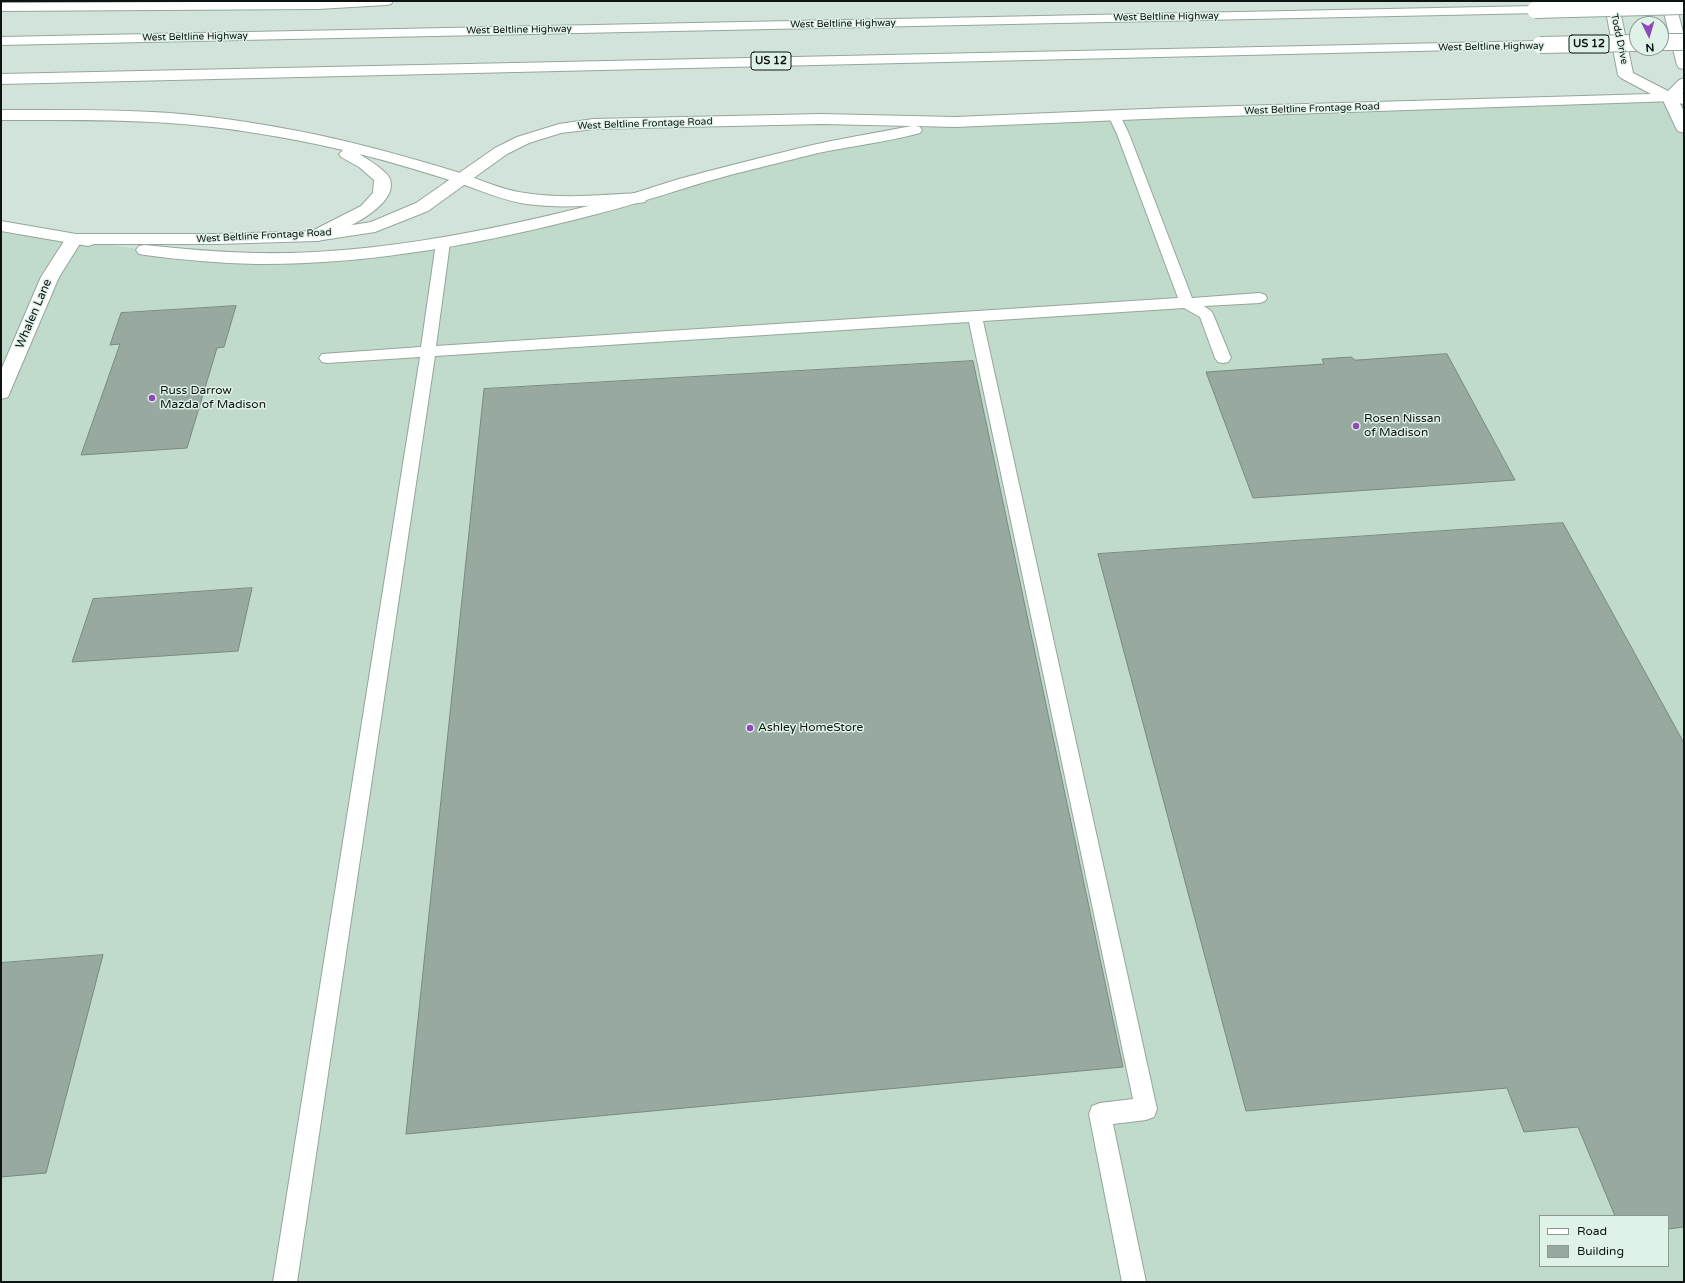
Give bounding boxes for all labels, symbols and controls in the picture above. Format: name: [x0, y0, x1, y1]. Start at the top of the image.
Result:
street label: West Beltline Highway: [1113, 10, 1219, 24]
street label: Todd Drive: [1608, 13, 1630, 65]
north arrow: [1629, 16, 1669, 56]
street label: West Beltline Highway: [790, 17, 896, 31]
street label: West Beltline Highway: [466, 23, 572, 37]
street label: West Beltline Highway: [142, 30, 248, 44]
road number: US 12: [1569, 35, 1609, 53]
street label: West Beltline Highway: [1438, 40, 1544, 54]
text: N: [1645, 41, 1655, 54]
road number: US 12: [751, 52, 791, 70]
street label: West Beltline Frontage Road: [1244, 101, 1380, 117]
street label: West Beltline Frontage Road: [577, 116, 713, 132]
street label: West Beltline Frontage Road: [196, 226, 332, 246]
street label: Whalen Lane: [13, 277, 55, 351]
place label: Russ Darrow Mazda of Madison: [160, 384, 266, 412]
marker: Russ Darrow Mazda of Madison: [147, 393, 157, 403]
place label: Rosen Nissan of Madison: [1364, 412, 1441, 440]
marker: Rosen Nissan of Madison: [1351, 421, 1361, 431]
place label: Ashley HomeStore: [758, 721, 863, 735]
marker: Ashley HomeStore: [745, 723, 755, 733]
legend: [1539, 1215, 1669, 1267]
text: Road: [1577, 1224, 1607, 1238]
text: Building: [1577, 1244, 1624, 1258]

